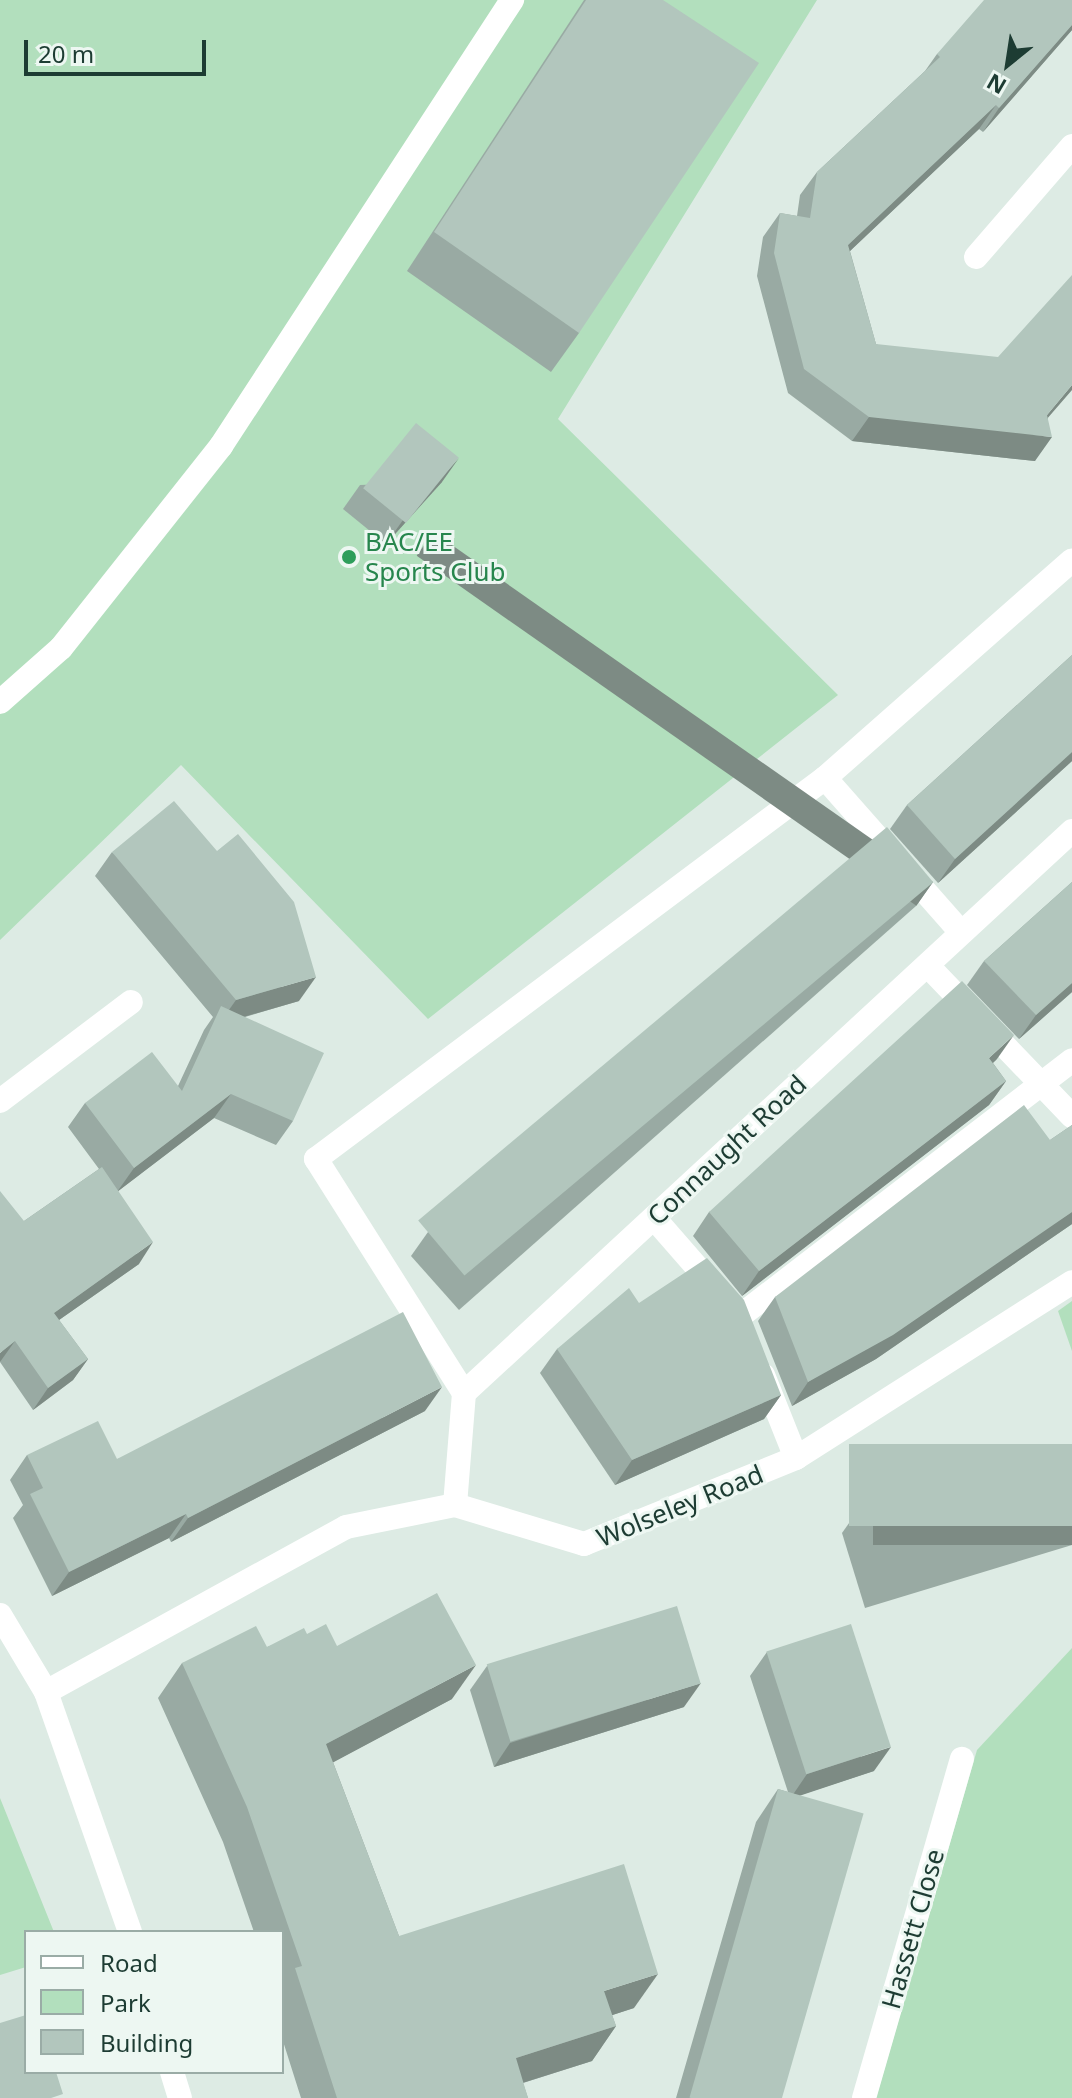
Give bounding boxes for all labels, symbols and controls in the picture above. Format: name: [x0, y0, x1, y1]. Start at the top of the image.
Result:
scale bar: [28, 24, 210, 74]
north arrow: [968, 24, 1048, 104]
text: 20 m: [38, 37, 94, 70]
text: N: [981, 67, 1011, 102]
place label: BAC/EE Sports Club: [365, 526, 506, 588]
marker: BAC/EE Sports Club: [340, 548, 358, 566]
street label: Connaught Road: [641, 1068, 813, 1232]
street label: Wolseley Road: [592, 1458, 768, 1554]
street label: Hassett Close: [875, 1845, 951, 2013]
legend: [24, 1930, 284, 2074]
text: Road: [100, 1946, 158, 1979]
text: Park: [100, 1986, 151, 2019]
text: Building: [100, 2026, 193, 2059]

